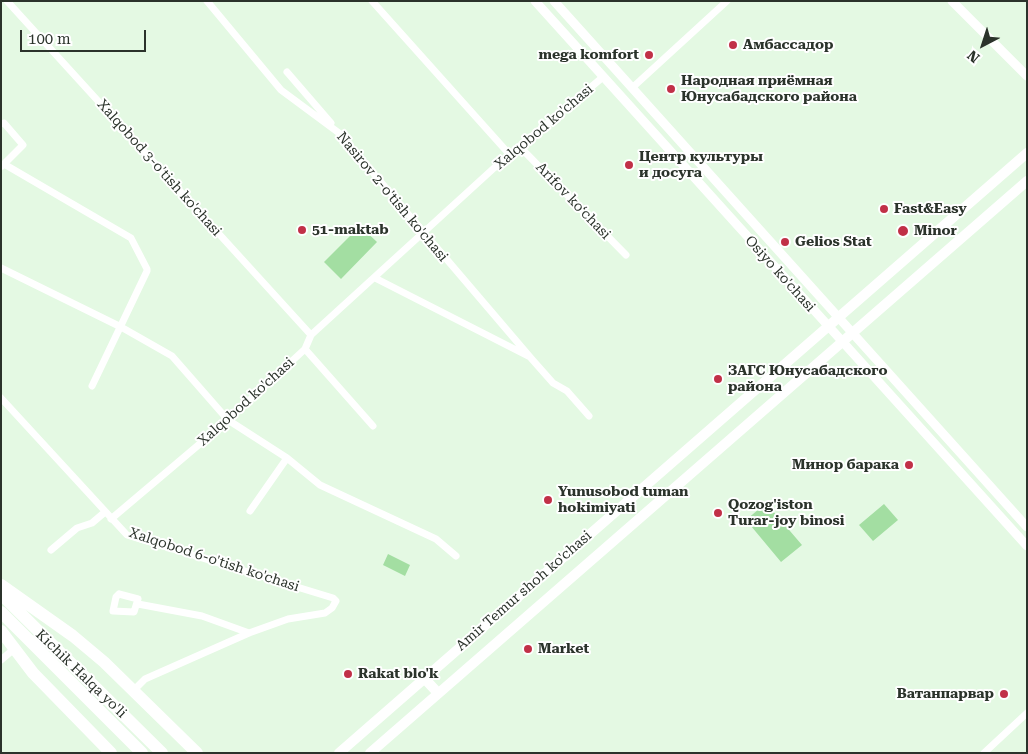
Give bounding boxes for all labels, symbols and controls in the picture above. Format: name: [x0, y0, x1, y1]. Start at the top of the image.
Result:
scale bar: [22, 20, 149, 52]
north arrow: [958, 20, 1008, 70]
text: 100 m: [28, 30, 71, 48]
place label: Амбассадор: [743, 37, 833, 53]
marker: Амбассадор: [727, 39, 739, 51]
place label: mega komfort: [538, 47, 639, 63]
text: N: [964, 47, 983, 66]
marker: mega komfort: [643, 49, 655, 61]
place label: Народная приёмная Юнусабадского района: [681, 73, 857, 105]
street label: Xalqobod ko'chasi: [491, 81, 597, 173]
marker: Народная приёмная Юнусабадского района: [665, 83, 677, 95]
street label: Xalqobod 3-o'tish ko'chasi: [93, 96, 225, 240]
street label: Nasirov 2-o'tish ko'chasi: [333, 129, 451, 265]
place label: Центр культуры и досуга: [639, 149, 763, 182]
street label: Arifov ko‘chasi: [532, 159, 614, 243]
marker: Центр культуры и досуга: [623, 159, 635, 171]
place label: Fast&Easy: [894, 201, 967, 217]
marker: Fast&Easy: [878, 203, 890, 215]
place label: 51-maktab: [312, 222, 389, 238]
place label: Minor: [914, 223, 957, 239]
marker: 51-maktab: [296, 224, 308, 236]
marker: Minor: [896, 224, 910, 238]
street label: Osiyo ko'chasi: [741, 232, 819, 316]
place label: Gelios Stat: [795, 234, 872, 250]
marker: Gelios Stat: [779, 236, 791, 248]
street label: Xalqobod ko'chasi: [194, 354, 298, 450]
place label: ЗАГС Юнусабадского района: [728, 363, 887, 396]
marker: ЗАГС Юнусабадского района: [712, 373, 724, 385]
place label: Минор барака: [792, 457, 899, 473]
marker: Минор барака: [903, 459, 915, 471]
place label: Yunusobod tuman hokimiyati: [558, 484, 688, 516]
marker: Yunusobod tuman hokimiyati: [542, 494, 554, 506]
place label: Qozog'iston Turar-joy binosi: [728, 497, 844, 530]
marker: Qozog'iston Turar-joy binosi: [712, 507, 724, 519]
street label: Xalqobod 6-o'tish ko'chasi: [127, 524, 301, 596]
street label: Amir Temur shoh ko'chasi: [453, 527, 595, 655]
street label: Kichik Halqa yo'li: [32, 626, 130, 722]
place label: Market: [538, 641, 589, 657]
marker: Market: [522, 643, 534, 655]
place label: Rakat blo'k: [358, 666, 439, 682]
marker: Rakat blo'k: [342, 668, 354, 680]
place label: Ватанпарвар: [897, 686, 994, 702]
marker: Ватанпарвар: [998, 688, 1010, 700]

